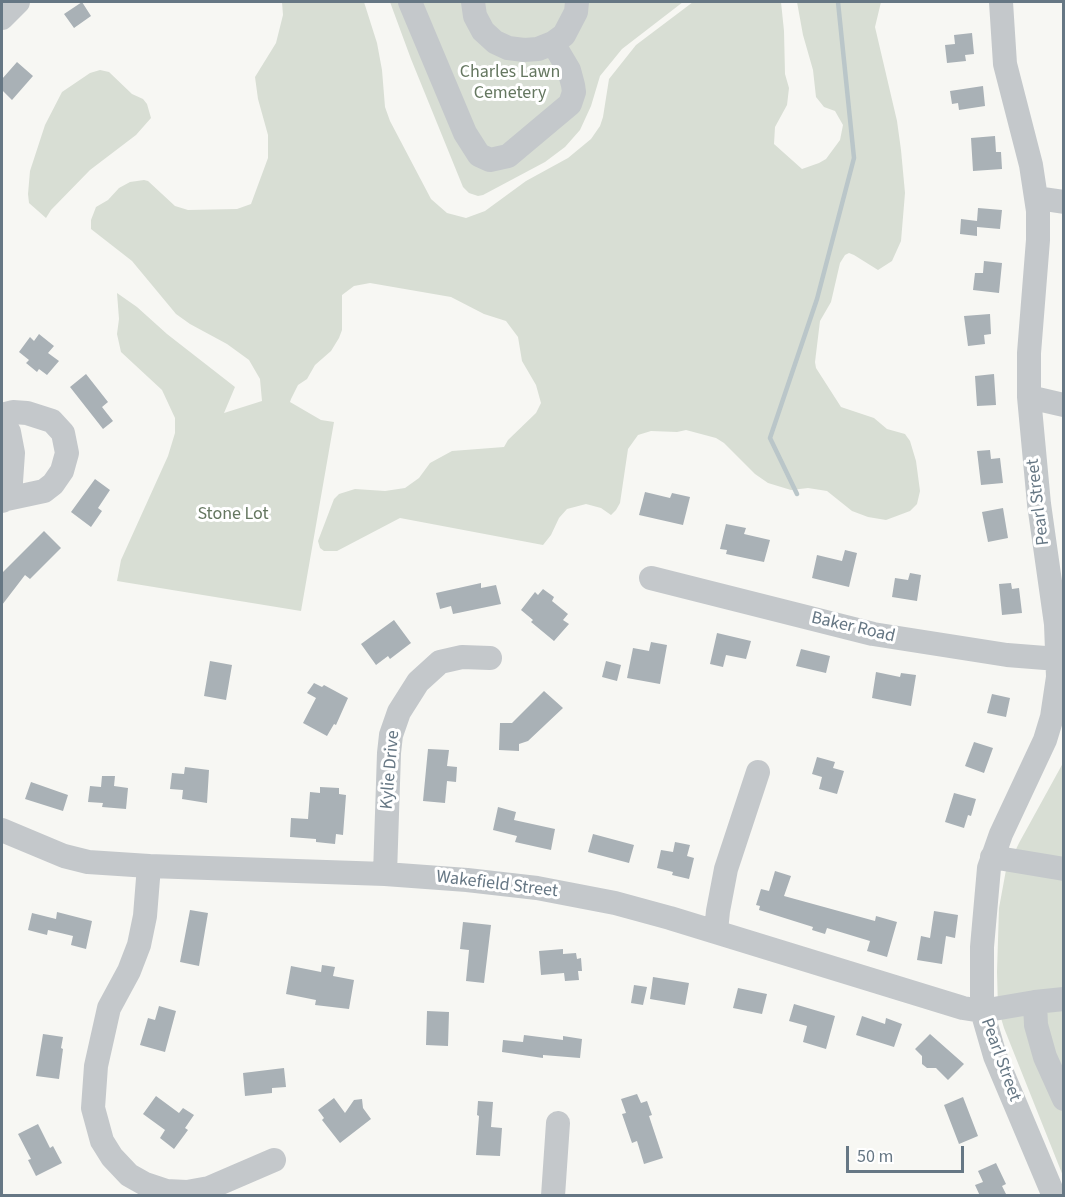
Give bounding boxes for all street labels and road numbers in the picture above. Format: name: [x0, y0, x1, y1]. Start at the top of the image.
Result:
street label: Pearl Street: [1023, 457, 1055, 547]
street label: Baker Road: [809, 608, 897, 648]
street label: Kylie Drive: [377, 730, 405, 810]
street label: Wakefield Street: [435, 867, 559, 903]
street label: Pearl Street: [975, 1015, 1025, 1105]

